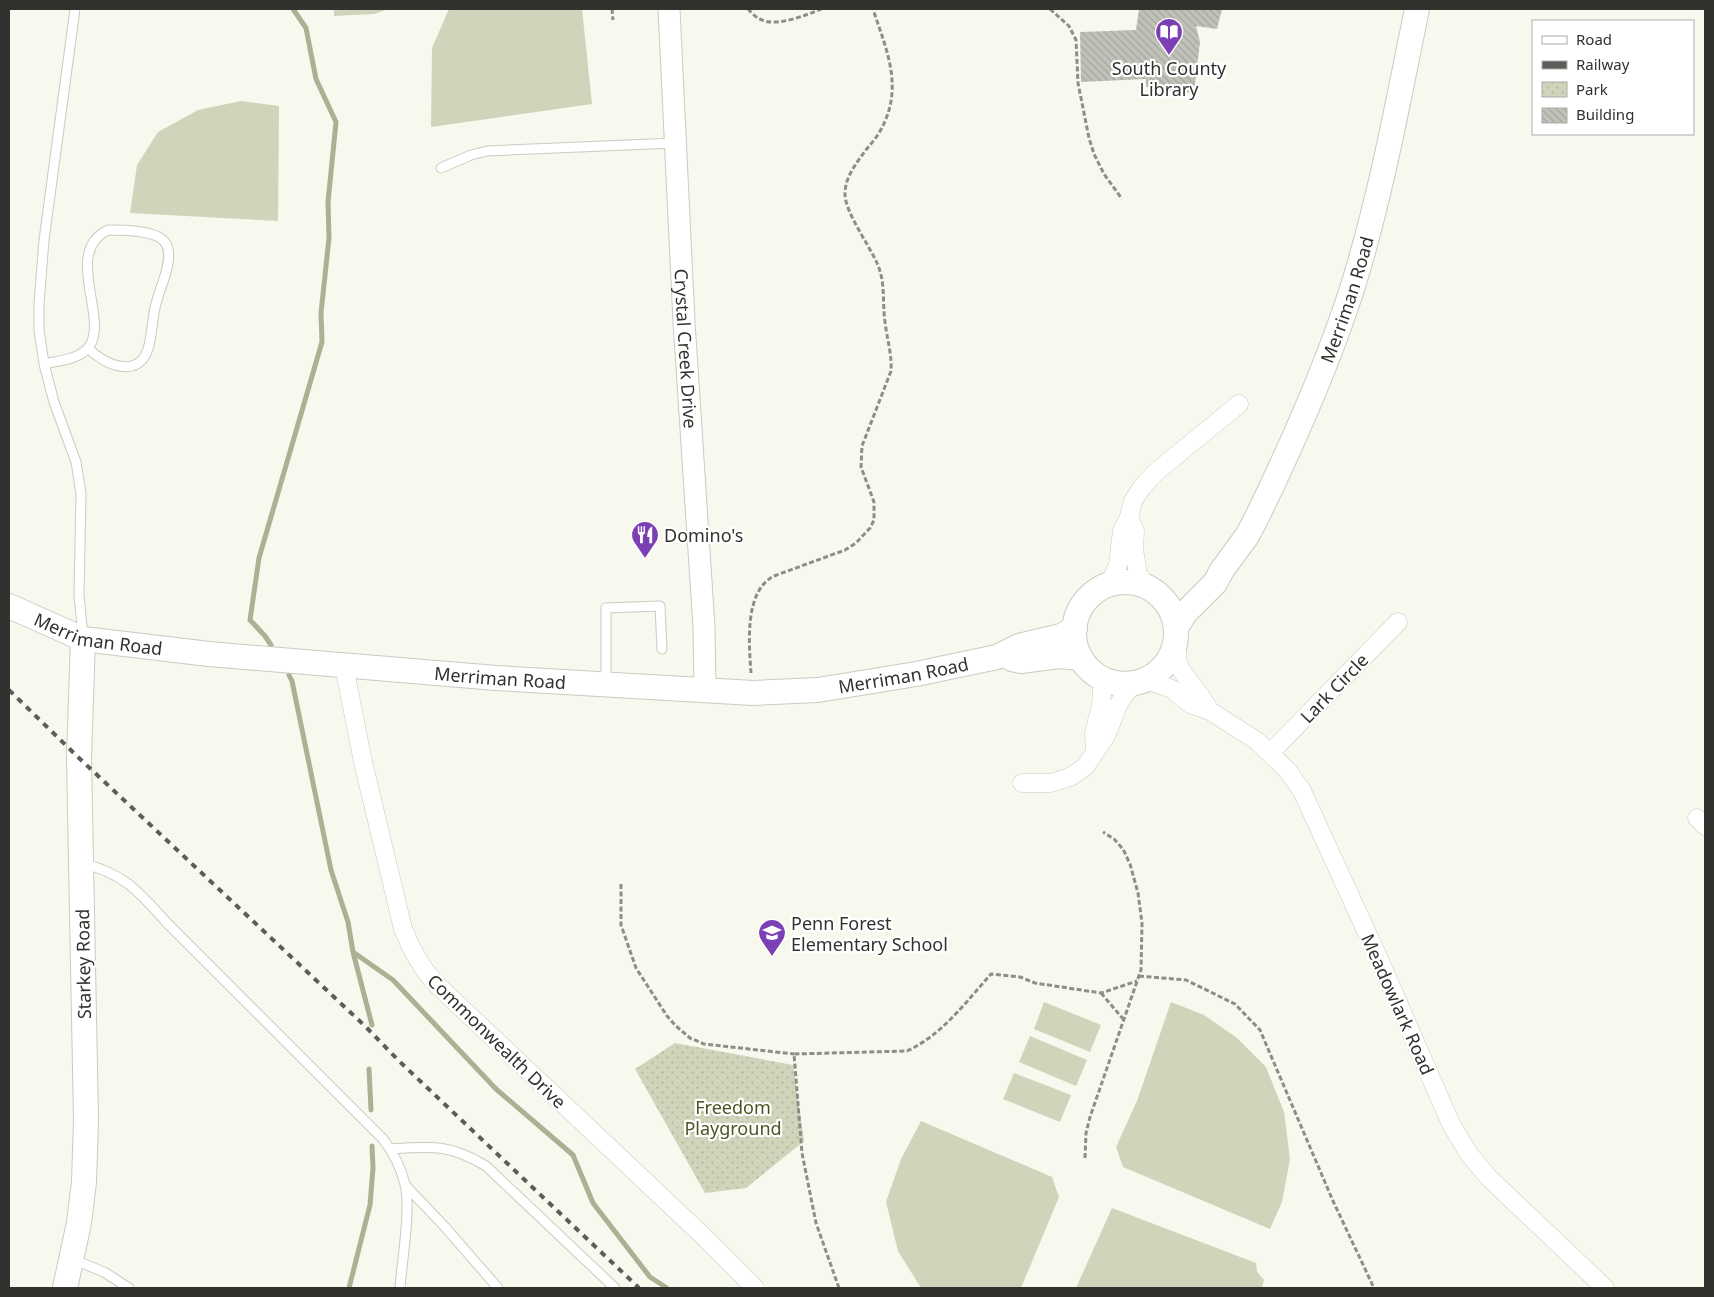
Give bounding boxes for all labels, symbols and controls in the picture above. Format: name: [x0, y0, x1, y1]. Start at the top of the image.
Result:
library icon: South County Library: [1154, 17, 1184, 56]
legend: [1532, 20, 1694, 135]
text: Road: [1576, 29, 1612, 49]
text: Railway: [1576, 54, 1630, 74]
place label: South County Library: [1112, 56, 1227, 101]
text: Park: [1576, 79, 1608, 99]
text: Building: [1576, 104, 1634, 124]
street label: Merriman Road: [1315, 234, 1379, 366]
street label: Crystal Creek Drive: [669, 268, 703, 429]
restaurant icon: Domino's: [630, 520, 660, 559]
place label: Domino's: [664, 523, 743, 547]
street label: Merriman Road: [31, 607, 164, 660]
street label: Lark Circle: [1295, 648, 1373, 728]
street label: Merriman Road: [836, 651, 971, 699]
street label: Merriman Road: [433, 661, 567, 694]
street label: Starkey Road: [70, 909, 96, 1019]
place label: Penn Forest Elementary School: [791, 911, 948, 956]
school or university icon: Penn Forest Elementary School: [757, 918, 787, 957]
street label: Meadowlark Road: [1356, 930, 1440, 1078]
street label: Commonwealth Drive: [423, 969, 571, 1113]
park label: Freedom Playground: [684, 1095, 782, 1140]

